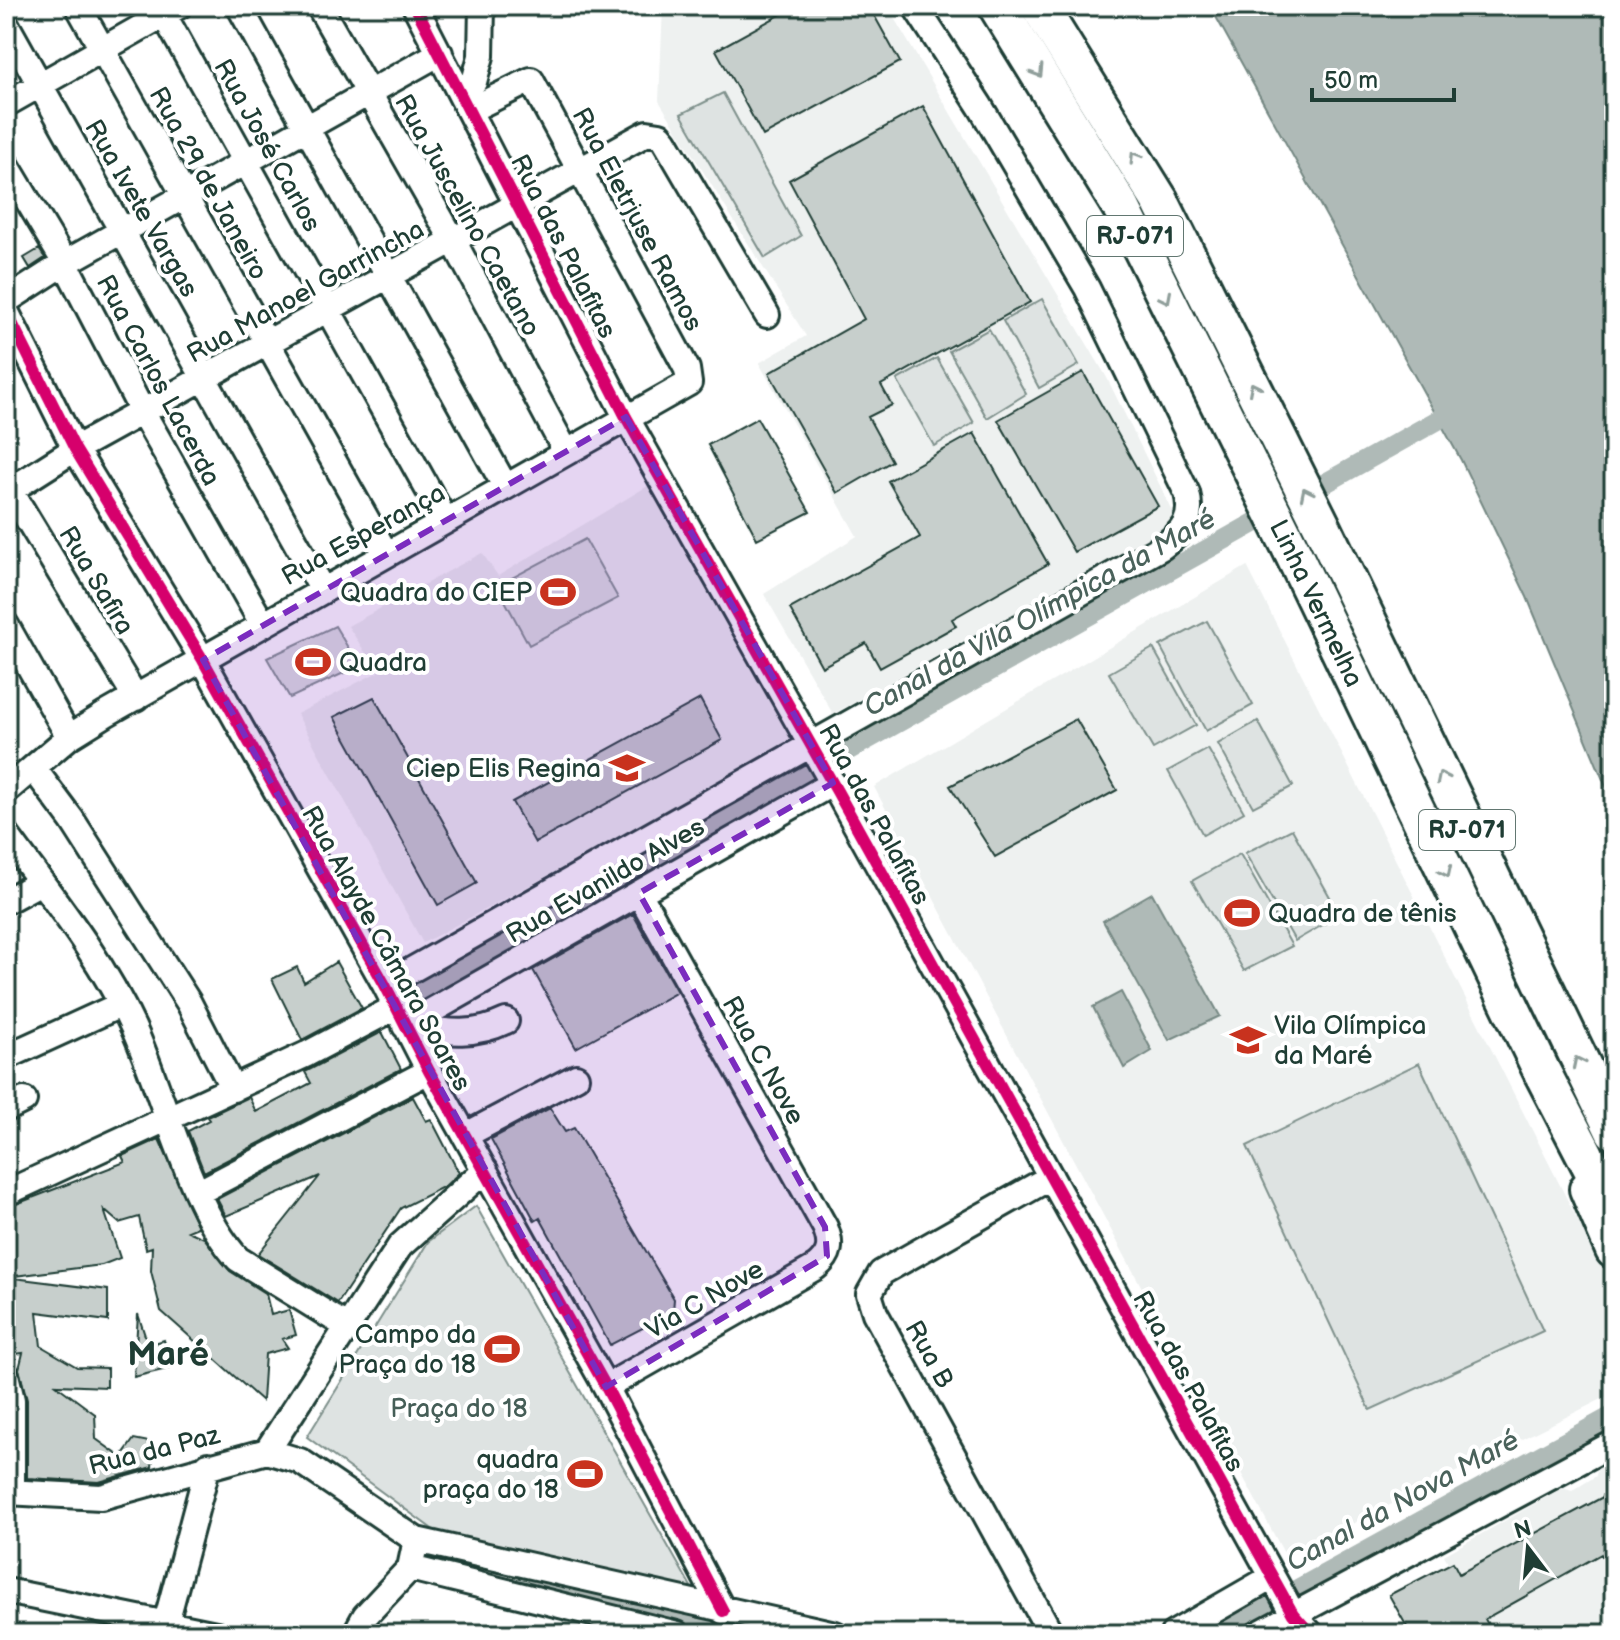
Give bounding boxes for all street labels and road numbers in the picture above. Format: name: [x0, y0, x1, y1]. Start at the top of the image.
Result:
street label: Rua José Carlos: [206, 54, 327, 238]
street label: Rua 29 de Janeiro: [142, 82, 274, 286]
street label: Rua Juscelino Caetano: [387, 89, 546, 342]
street label: Rua Eletrjuse Ramos: [565, 103, 709, 337]
street label: Rua Ivete Vargas: [77, 115, 204, 303]
street label: Rua das Palafitas: [503, 150, 622, 344]
street label: Rua Manoel Garrincha: [182, 214, 430, 370]
road number: RJ-071: [1087, 216, 1183, 256]
street label: Rua Carlos Lacerda: [89, 270, 226, 491]
street label: Rua Esperança: [277, 478, 451, 593]
street label: Linha Vermelha: [1262, 515, 1369, 692]
street label: Rua Safira: [51, 521, 140, 641]
street label: Rua das Palafitas: [811, 719, 936, 911]
street label: Rua Alayde Câmara Soares: [294, 801, 477, 1097]
road number: RJ-071: [1419, 810, 1515, 850]
street label: Rua Evanildo Alves: [501, 812, 711, 951]
street label: Rua C Nove: [715, 991, 811, 1130]
street label: Via C Nove: [640, 1254, 769, 1347]
street label: Rua das Palafitas: [1125, 1286, 1250, 1478]
street label: Rua B: [898, 1316, 960, 1394]
street label: Rua da Paz: [86, 1420, 224, 1483]

